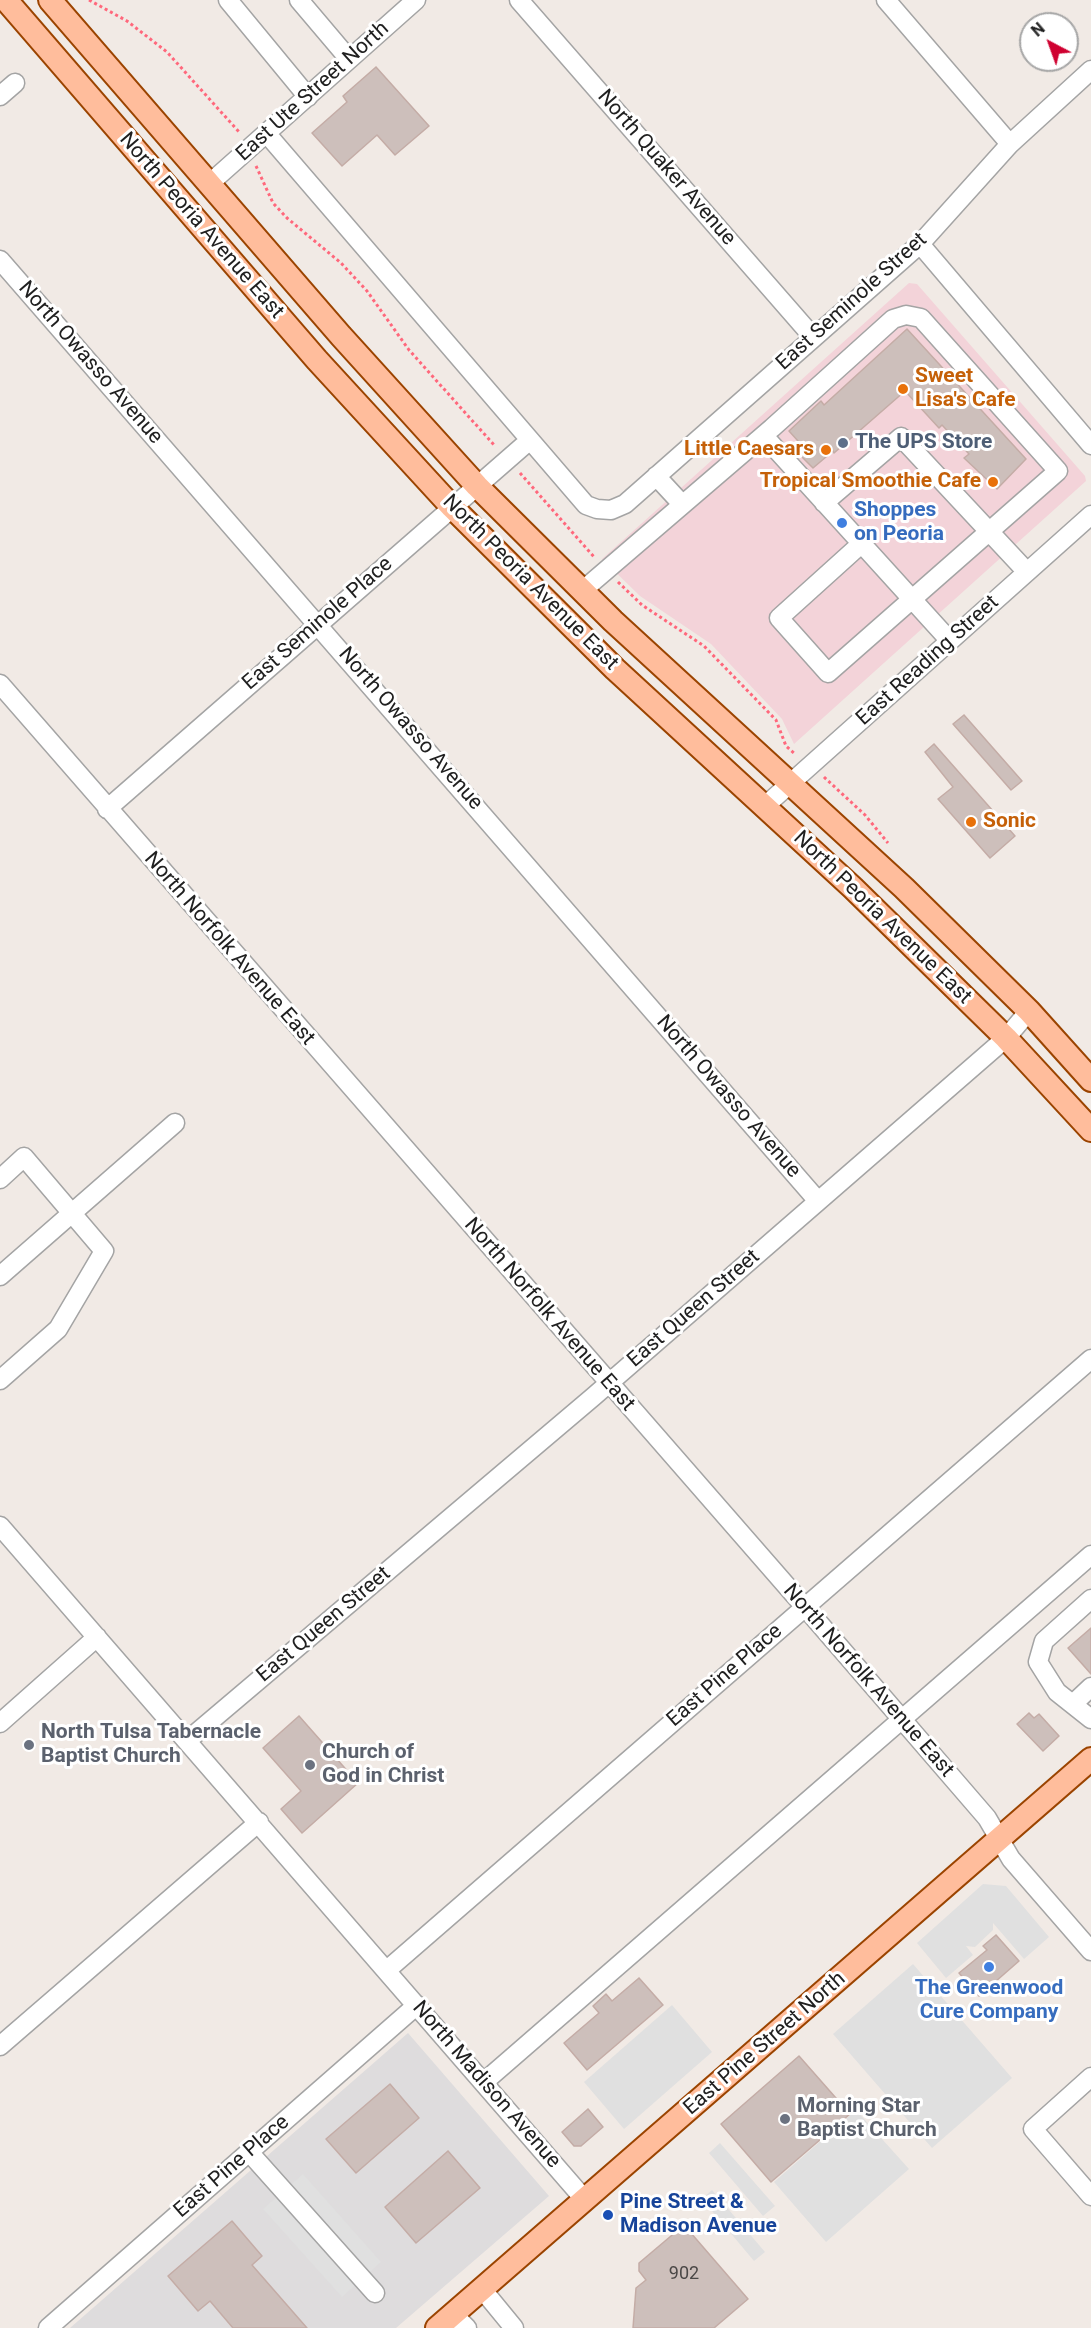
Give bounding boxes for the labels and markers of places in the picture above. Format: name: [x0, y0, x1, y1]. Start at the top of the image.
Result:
place label: Sweet Lisa's Cafe: [915, 364, 1016, 414]
marker: Sweet Lisa's Cafe: [896, 382, 910, 396]
place label: The UPS Store: [855, 430, 992, 456]
marker: The UPS Store: [836, 436, 850, 450]
place label: Little Caesars: [684, 437, 814, 463]
marker: Little Caesars: [819, 443, 833, 457]
place label: Tropical Smoothie Cafe: [760, 469, 981, 495]
marker: Tropical Smoothie Cafe: [986, 475, 1000, 489]
place label: Shoppes on Peoria: [854, 498, 944, 548]
marker: Shoppes on Peoria: [835, 516, 849, 530]
place label: Sonic: [983, 809, 1036, 835]
marker: Sonic: [964, 815, 978, 829]
place label: North Tulsa Tabernacle Baptist Church: [41, 1720, 261, 1770]
marker: North Tulsa Tabernacle Baptist Church: [22, 1738, 36, 1752]
place label: Church of God in Christ: [322, 1740, 444, 1790]
marker: Church of God in Christ: [303, 1758, 317, 1772]
marker: The Greenwood Cure Company: [982, 1960, 996, 1974]
place label: The Greenwood Cure Company: [915, 1976, 1063, 2026]
place label: Morning Star Baptist Church: [797, 2094, 937, 2144]
marker: Morning Star Baptist Church: [778, 2112, 792, 2126]
place label: Pine Street & Madison Avenue: [620, 2190, 777, 2240]
marker: Pine Street & Madison Avenue: [601, 2208, 615, 2222]

